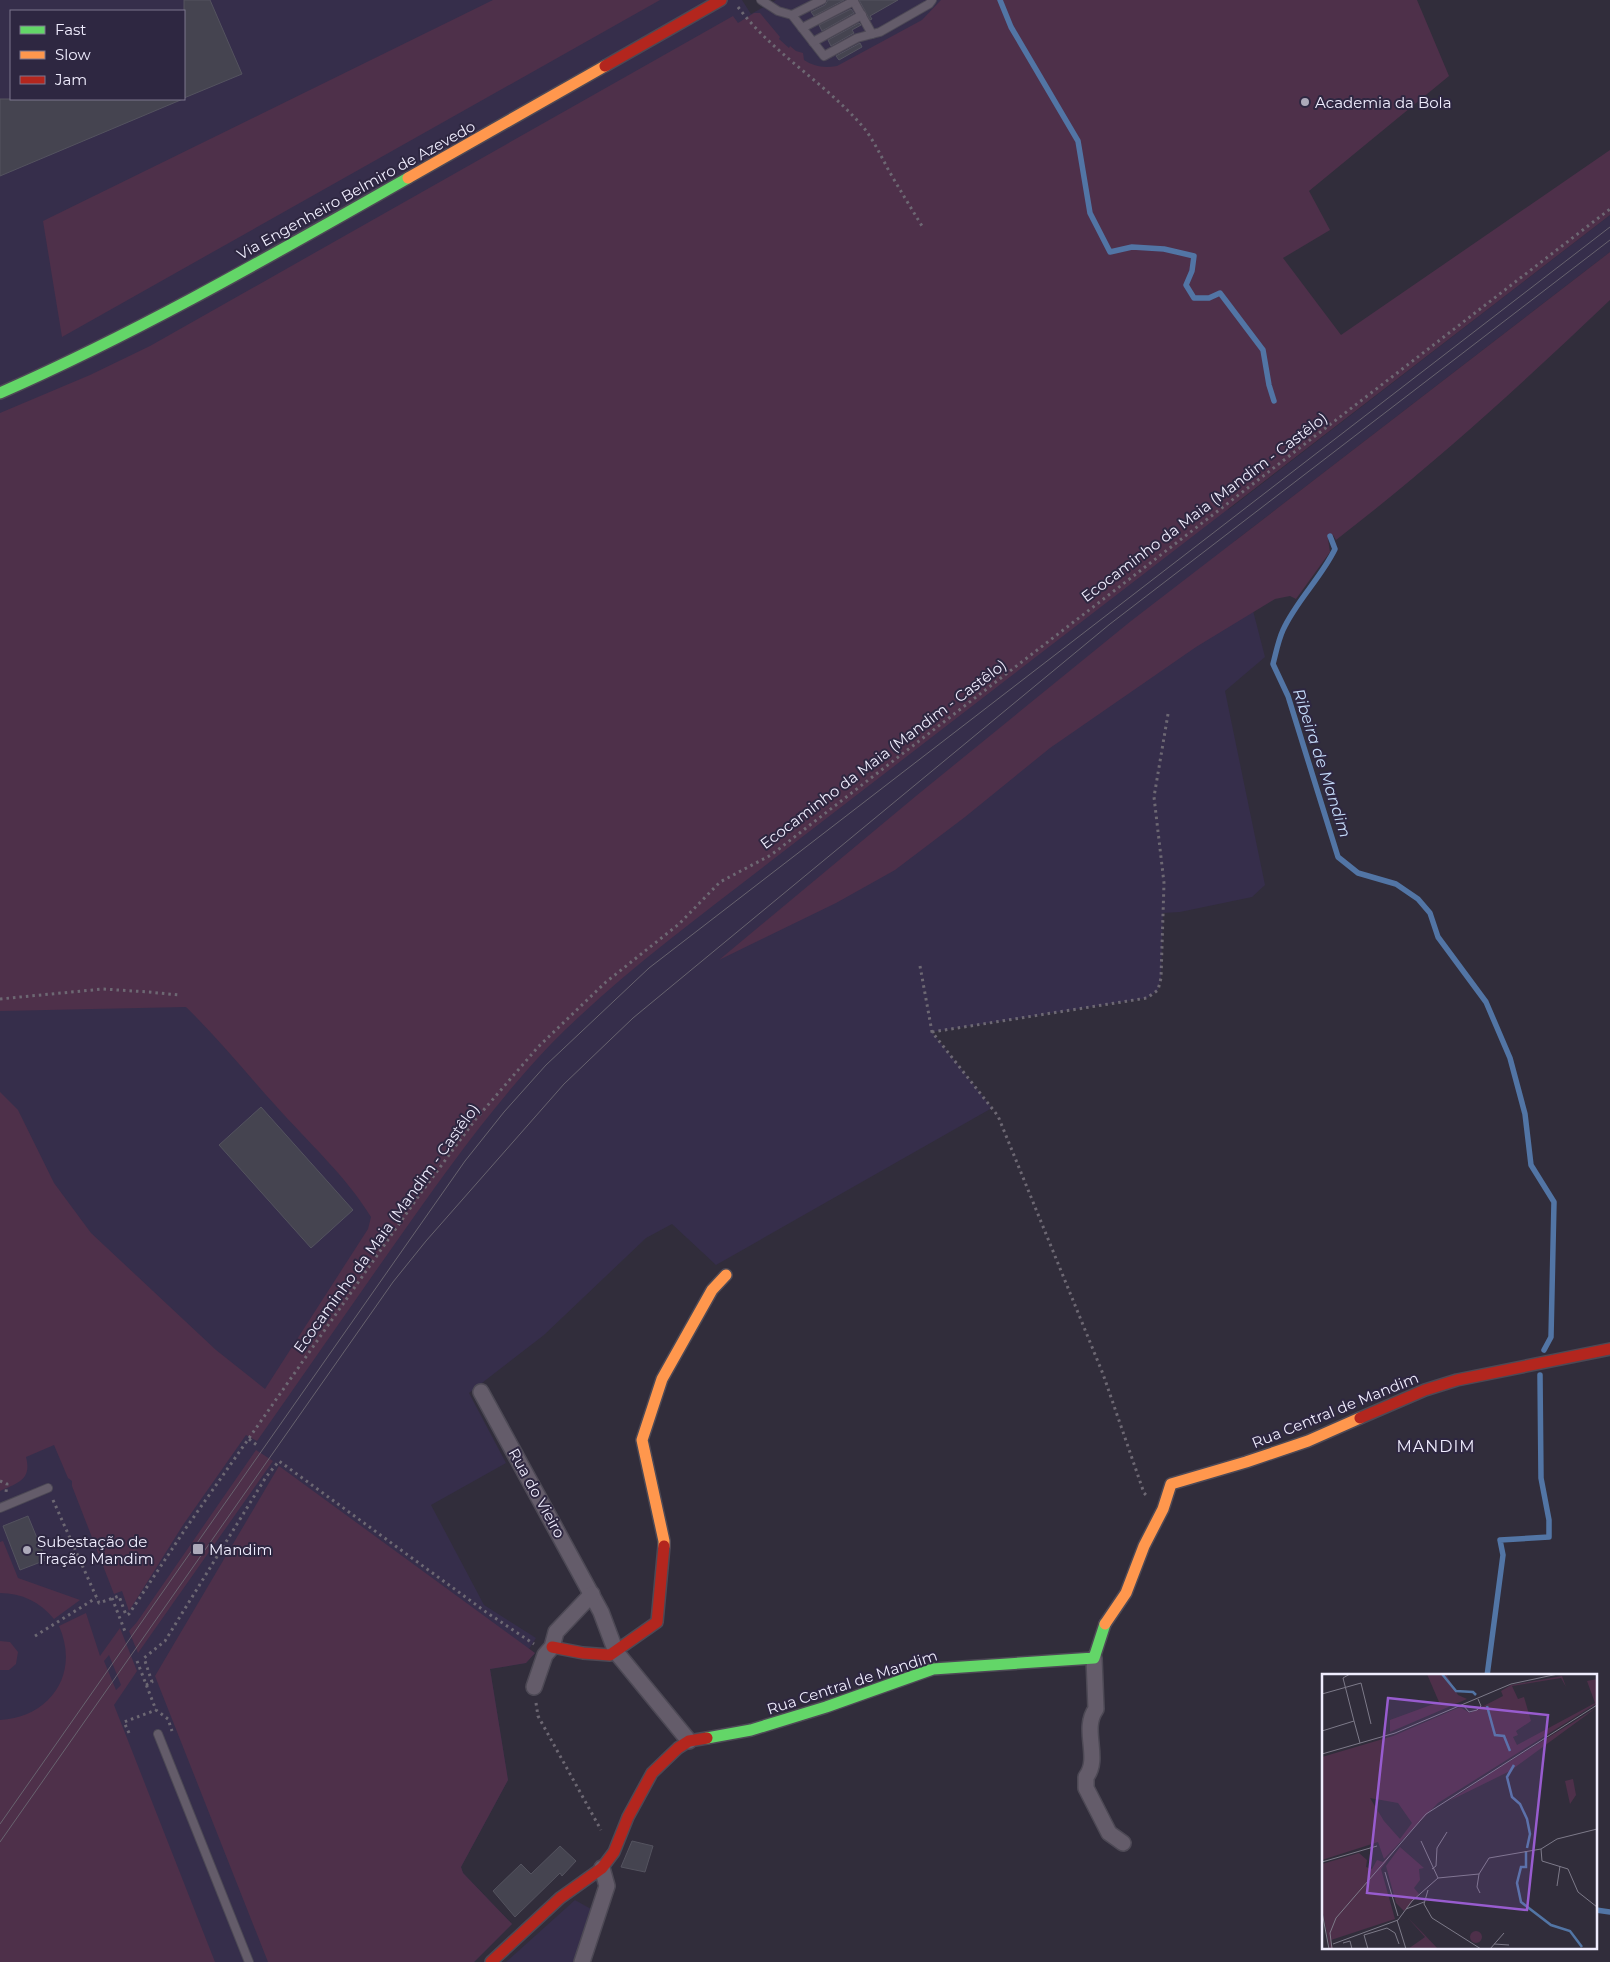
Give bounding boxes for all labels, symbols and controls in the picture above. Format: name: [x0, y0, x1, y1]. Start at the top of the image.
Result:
legend: [10, 10, 185, 100]
text: Fast: [55, 20, 86, 39]
text: Slow: [55, 45, 91, 64]
text: Jam: [54, 70, 87, 89]
place label: Academia da Bola: [1315, 93, 1452, 112]
marker: Academia da Bola: [1299, 96, 1311, 108]
street label: Via Engenheiro Belmiro de Azevedo: [234, 116, 478, 264]
street label: Ecocaminho da Maia (Mandim - Castêlo): [1077, 408, 1331, 606]
street label: Ecocaminho da Maia (Mandim - Castêlo): [756, 655, 1010, 853]
water label: Ribeira de Mandim: [1289, 686, 1355, 840]
street label: Ecocaminho da Maia (Mandim - Castêlo): [289, 1100, 483, 1356]
street label: Rua Central de Mandim: [1249, 1368, 1421, 1452]
district label: MANDIM: [1396, 1437, 1476, 1456]
street label: Rua do Vieiro: [505, 1445, 569, 1541]
place label: Subestação de Tração Mandim: [37, 1532, 154, 1568]
place label: Mandim: [209, 1540, 272, 1559]
marker: Mandim: [191, 1542, 205, 1556]
marker: Subestação de Tração Mandim: [21, 1544, 33, 1556]
street label: Rua Central de Mandim: [764, 1645, 940, 1719]
inset map: [1322, 1674, 1598, 1950]

